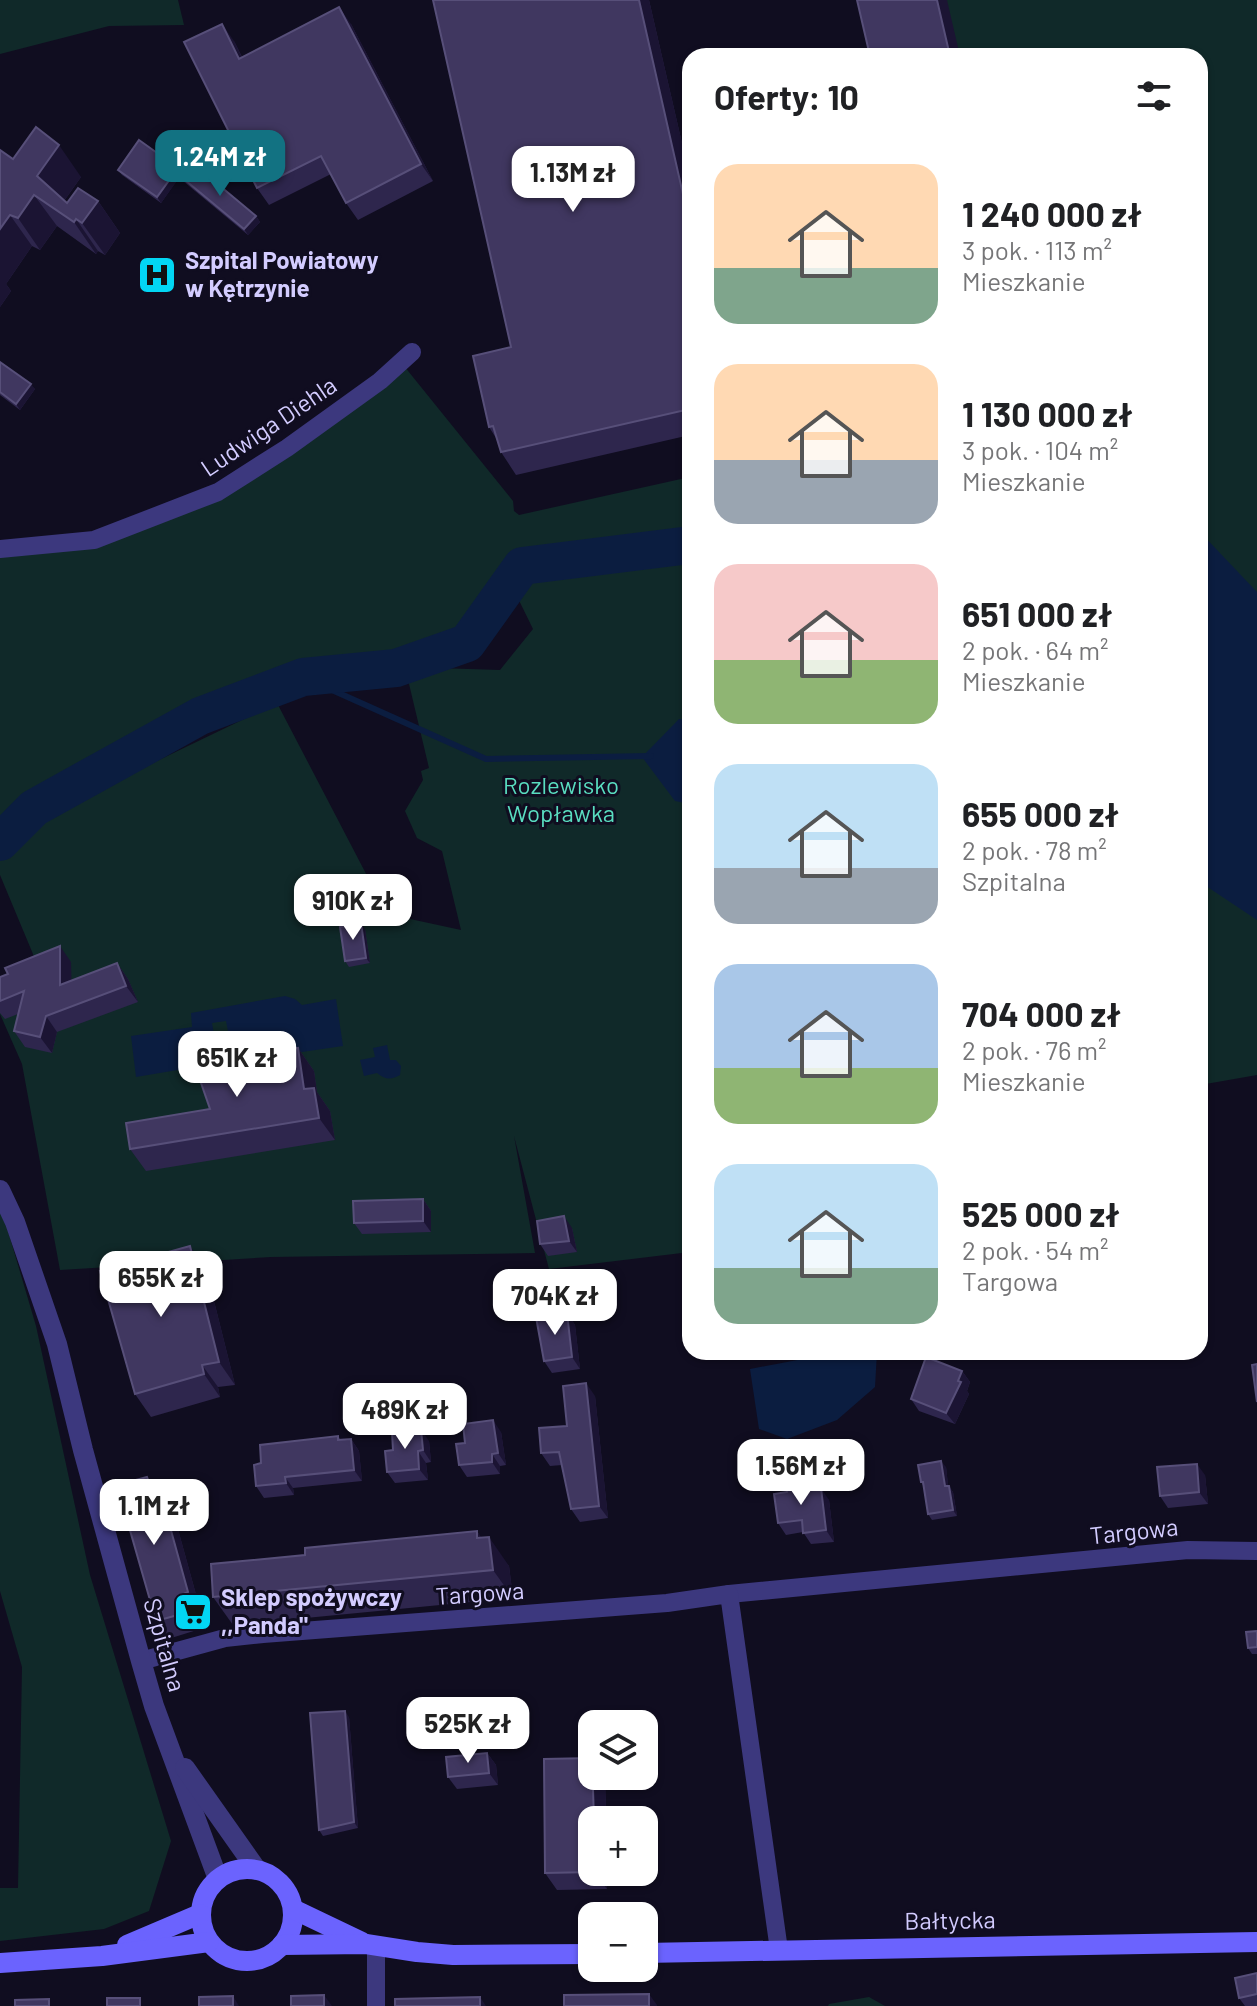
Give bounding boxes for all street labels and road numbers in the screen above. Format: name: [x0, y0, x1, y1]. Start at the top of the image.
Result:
street label: Ludwiga Diehla: [195, 370, 342, 482]
street label: Targowa: [1088, 1511, 1179, 1550]
street label: Targowa: [435, 1575, 525, 1610]
street label: Szpitalna: [138, 1595, 193, 1695]
street label: Bałtycka: [904, 1904, 996, 1935]

